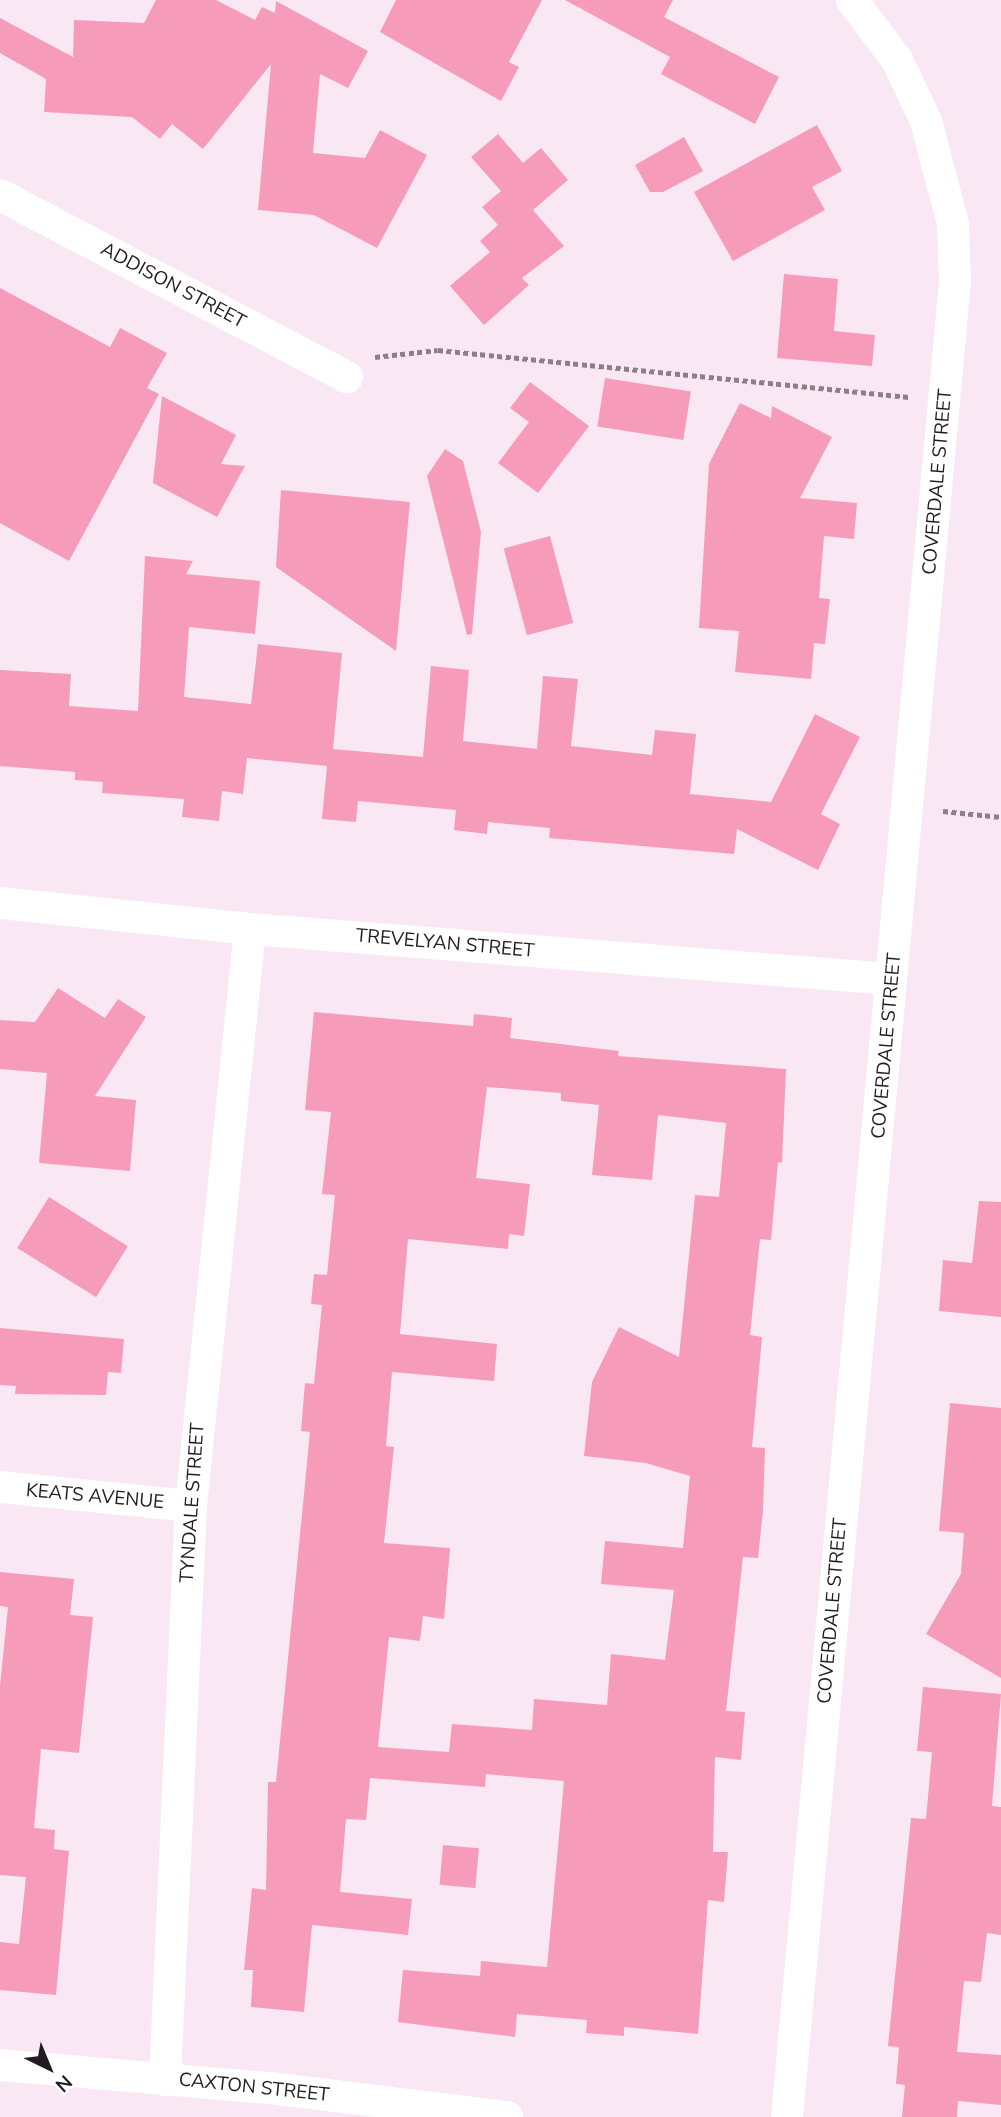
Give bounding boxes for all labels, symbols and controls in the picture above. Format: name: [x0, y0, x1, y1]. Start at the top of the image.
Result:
street label: ADDISON STREET: [97, 238, 249, 334]
street label: COVERDALE STREET: [919, 388, 957, 576]
street label: TREVELYAN STREET: [355, 925, 535, 963]
street label: COVERDALE STREET: [868, 952, 906, 1140]
street label: TYNDALE STREET: [176, 1422, 210, 1584]
street label: KEATS AVENUE: [25, 1480, 165, 1514]
street label: COVERDALE STREET: [814, 1517, 852, 1705]
north arrow: [14, 2033, 84, 2103]
text: N: [49, 2069, 77, 2098]
street label: CAXTON STREET: [178, 2069, 330, 2107]

